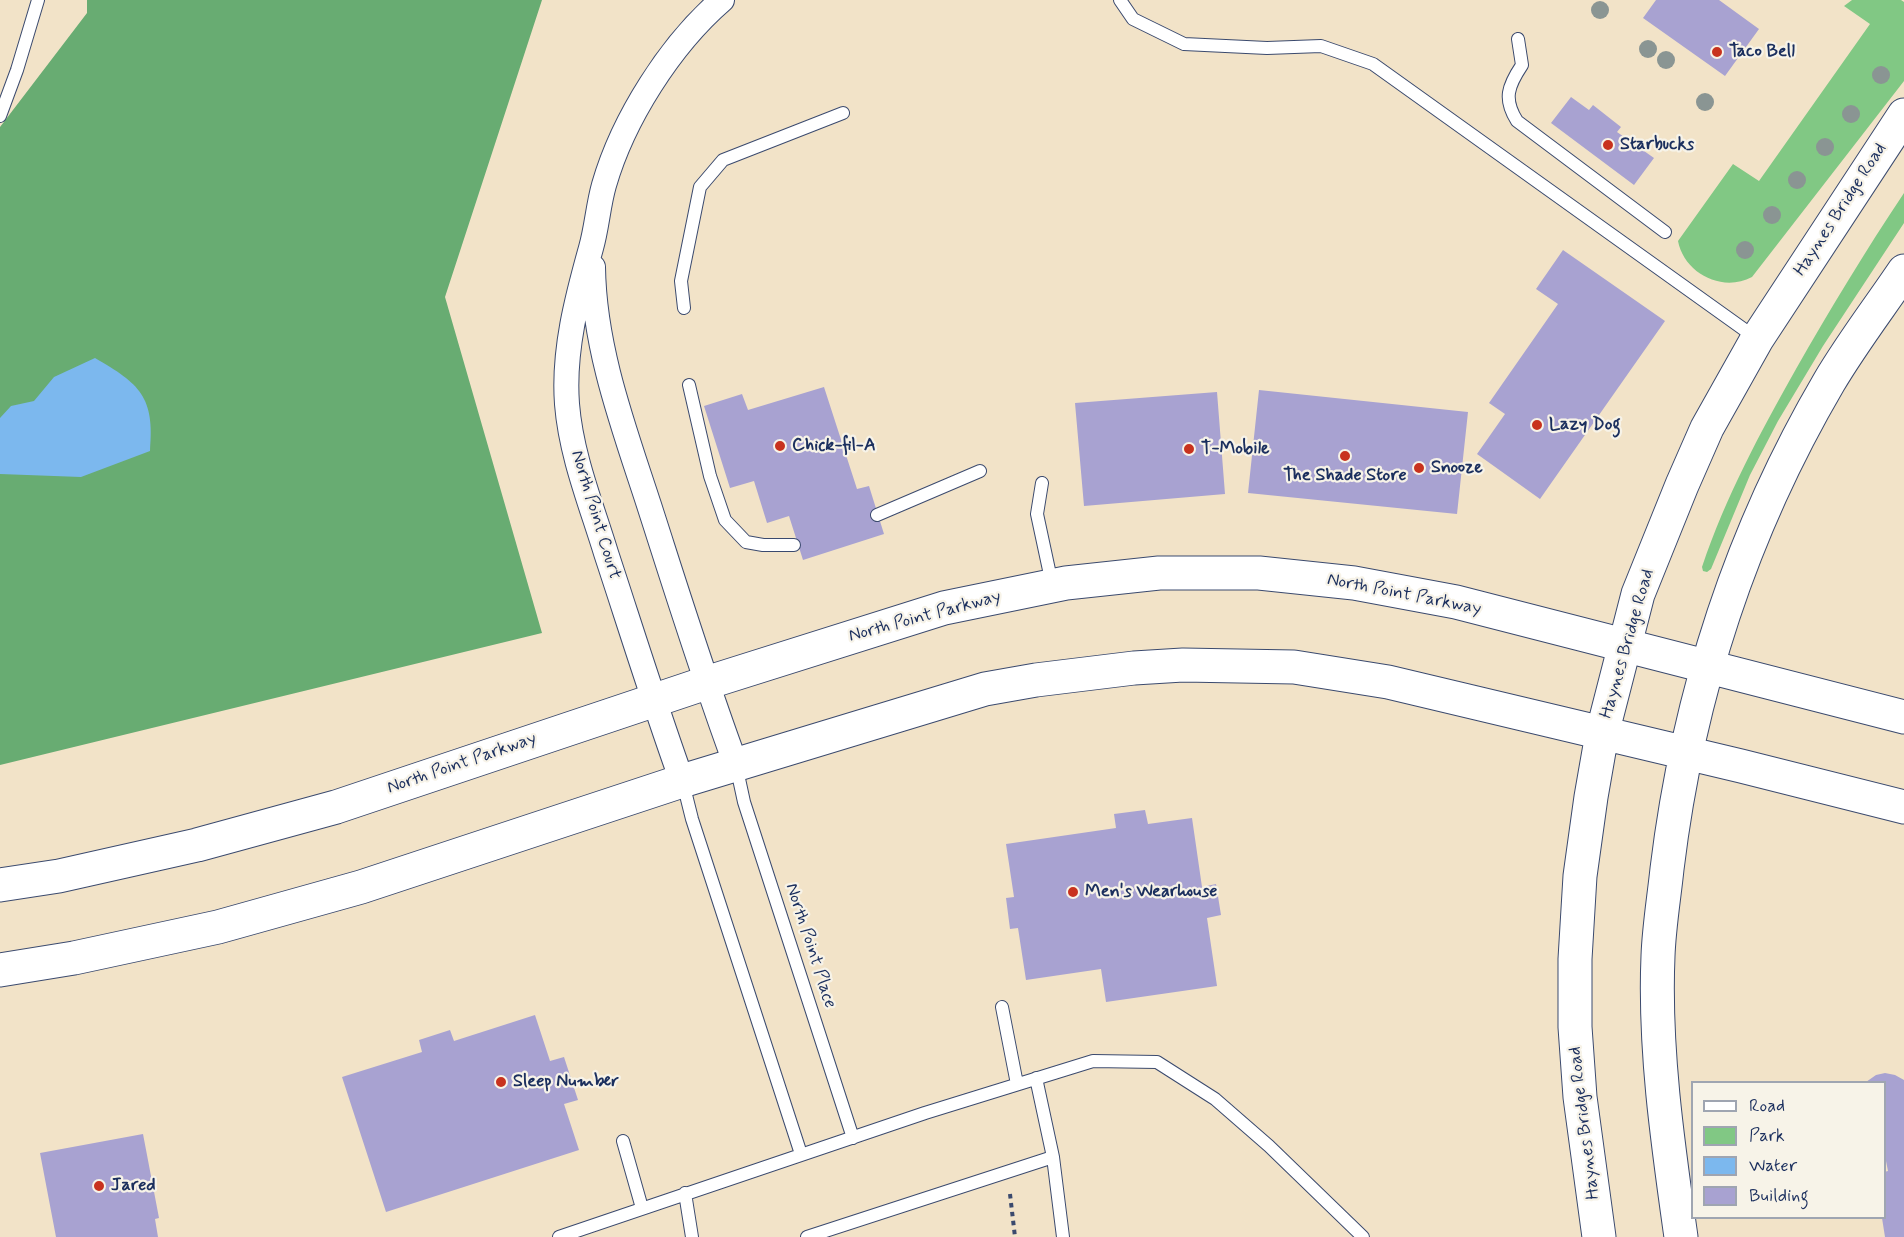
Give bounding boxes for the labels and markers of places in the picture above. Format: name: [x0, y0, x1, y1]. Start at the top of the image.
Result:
place label: Taco Bell: [1729, 41, 1795, 63]
marker: Taco Bell: [1710, 45, 1724, 59]
place label: Starbucks: [1620, 134, 1694, 156]
marker: Starbucks: [1601, 138, 1615, 152]
place label: Lazy Dog: [1549, 414, 1621, 436]
marker: Lazy Dog: [1530, 418, 1544, 432]
place label: Chick-fil-A: [792, 435, 876, 457]
place label: T-Mobile: [1201, 438, 1269, 460]
marker: Chick-fil-A: [773, 439, 787, 453]
marker: T-Mobile: [1182, 442, 1196, 456]
marker: The Shade Store: [1338, 449, 1352, 463]
place label: Snooze: [1431, 457, 1483, 479]
marker: Snooze: [1412, 461, 1426, 475]
place label: The Shade Store: [1283, 465, 1407, 487]
place label: Men's Wearhouse: [1085, 881, 1217, 903]
marker: Men's Wearhouse: [1066, 885, 1080, 899]
place label: Sleep Number: [513, 1071, 619, 1093]
marker: Sleep Number: [494, 1075, 508, 1089]
place label: Jared: [111, 1175, 156, 1197]
marker: Jared: [92, 1179, 106, 1193]

